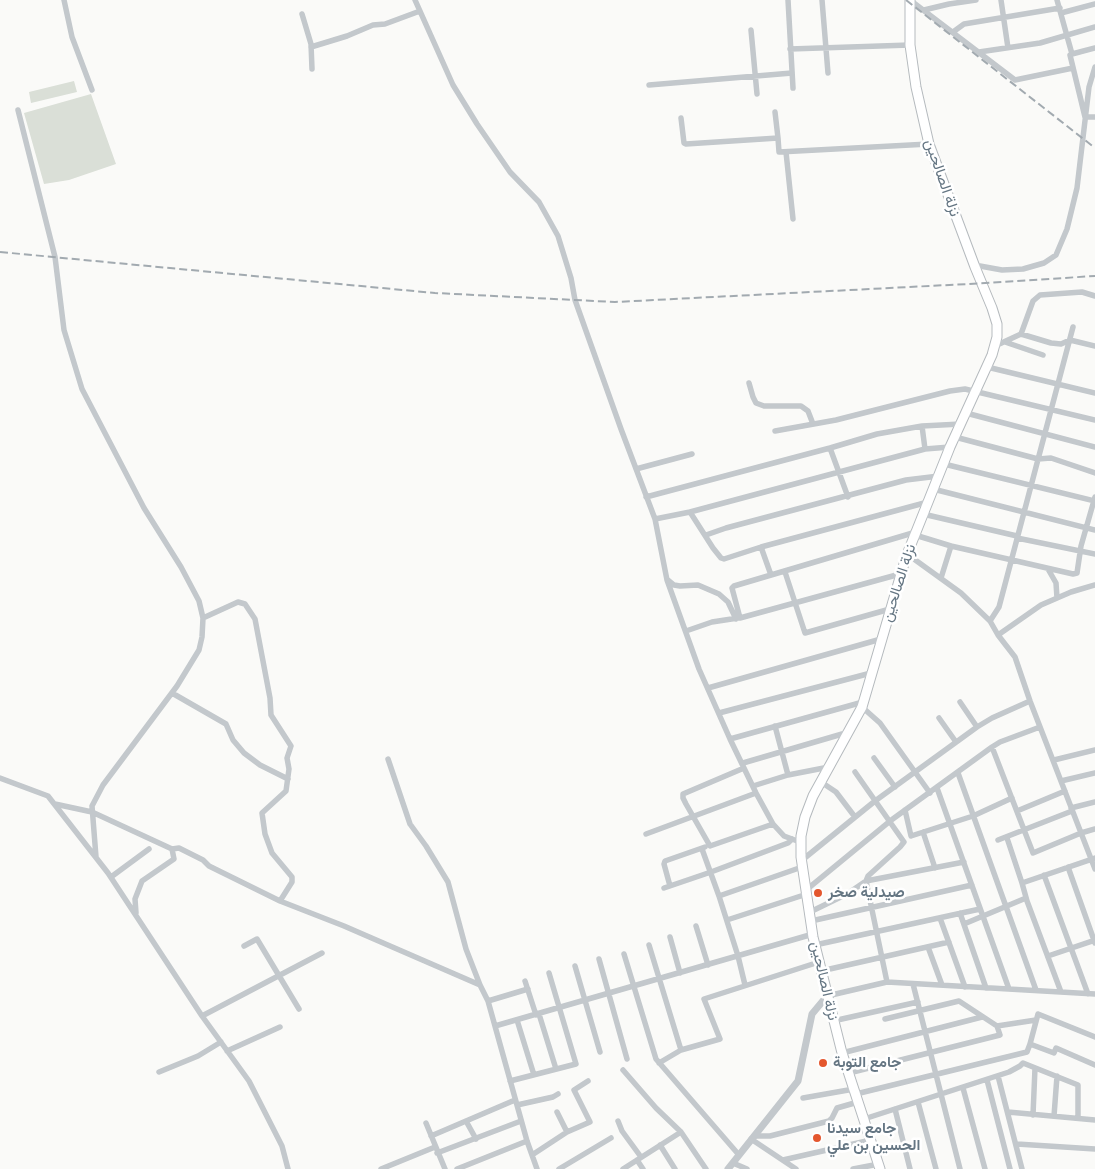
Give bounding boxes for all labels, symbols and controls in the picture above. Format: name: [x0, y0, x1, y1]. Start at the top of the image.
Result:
street label: نزلة الصالحين: [920, 137, 964, 219]
street label: نزلة الصالحين: [878, 542, 920, 624]
place label: صيدلية صخر: [828, 884, 905, 902]
marker: صيدلية صخر: [812, 887, 824, 899]
street label: نزلة الصالحين: [806, 940, 842, 1022]
place label: جامع التوبة: [833, 1054, 901, 1072]
marker: جامع التوبة: [817, 1057, 829, 1069]
place label: جامع سيدنا الحسين بن علي: [827, 1120, 920, 1155]
marker: جامع سيدنا الحسين بن علي: [811, 1132, 823, 1144]

